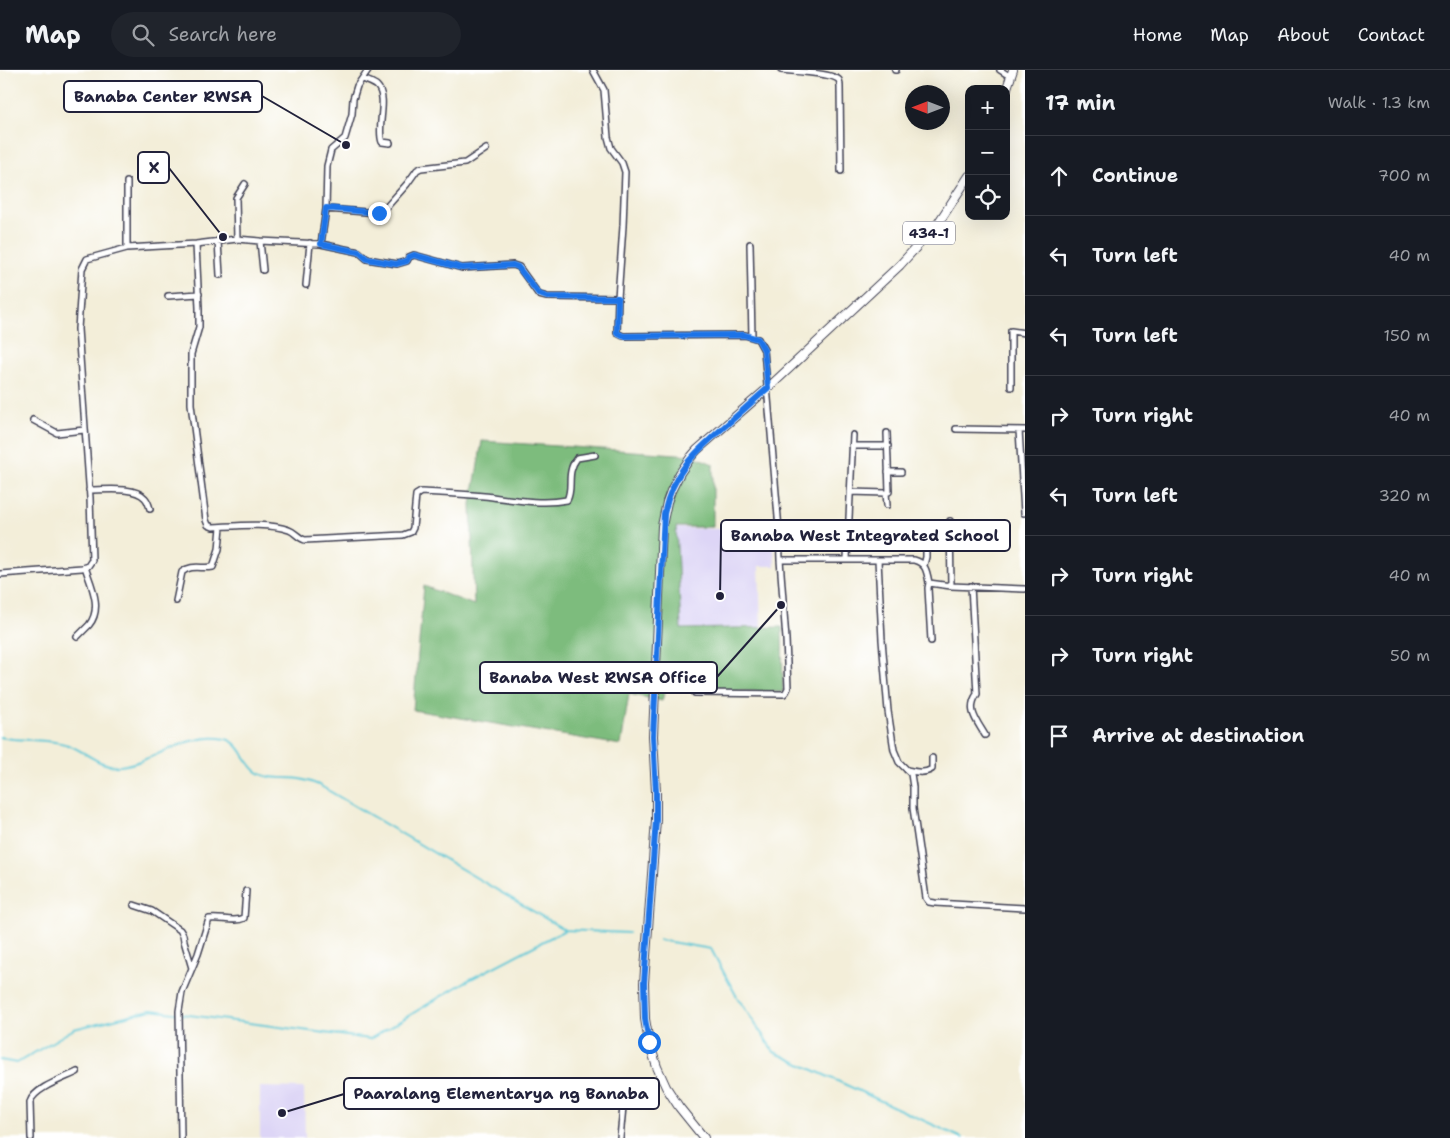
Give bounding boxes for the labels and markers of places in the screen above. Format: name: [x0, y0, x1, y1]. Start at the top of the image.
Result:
callout: Banaba Center RWSA: [64, 81, 262, 112]
callout: X: [138, 152, 169, 183]
callout: Banaba West Integrated School: [721, 520, 1010, 551]
callout: Banaba West RWSA Office: [480, 662, 717, 693]
callout: Paaralang Elementarya ng Banaba: [344, 1078, 659, 1109]

